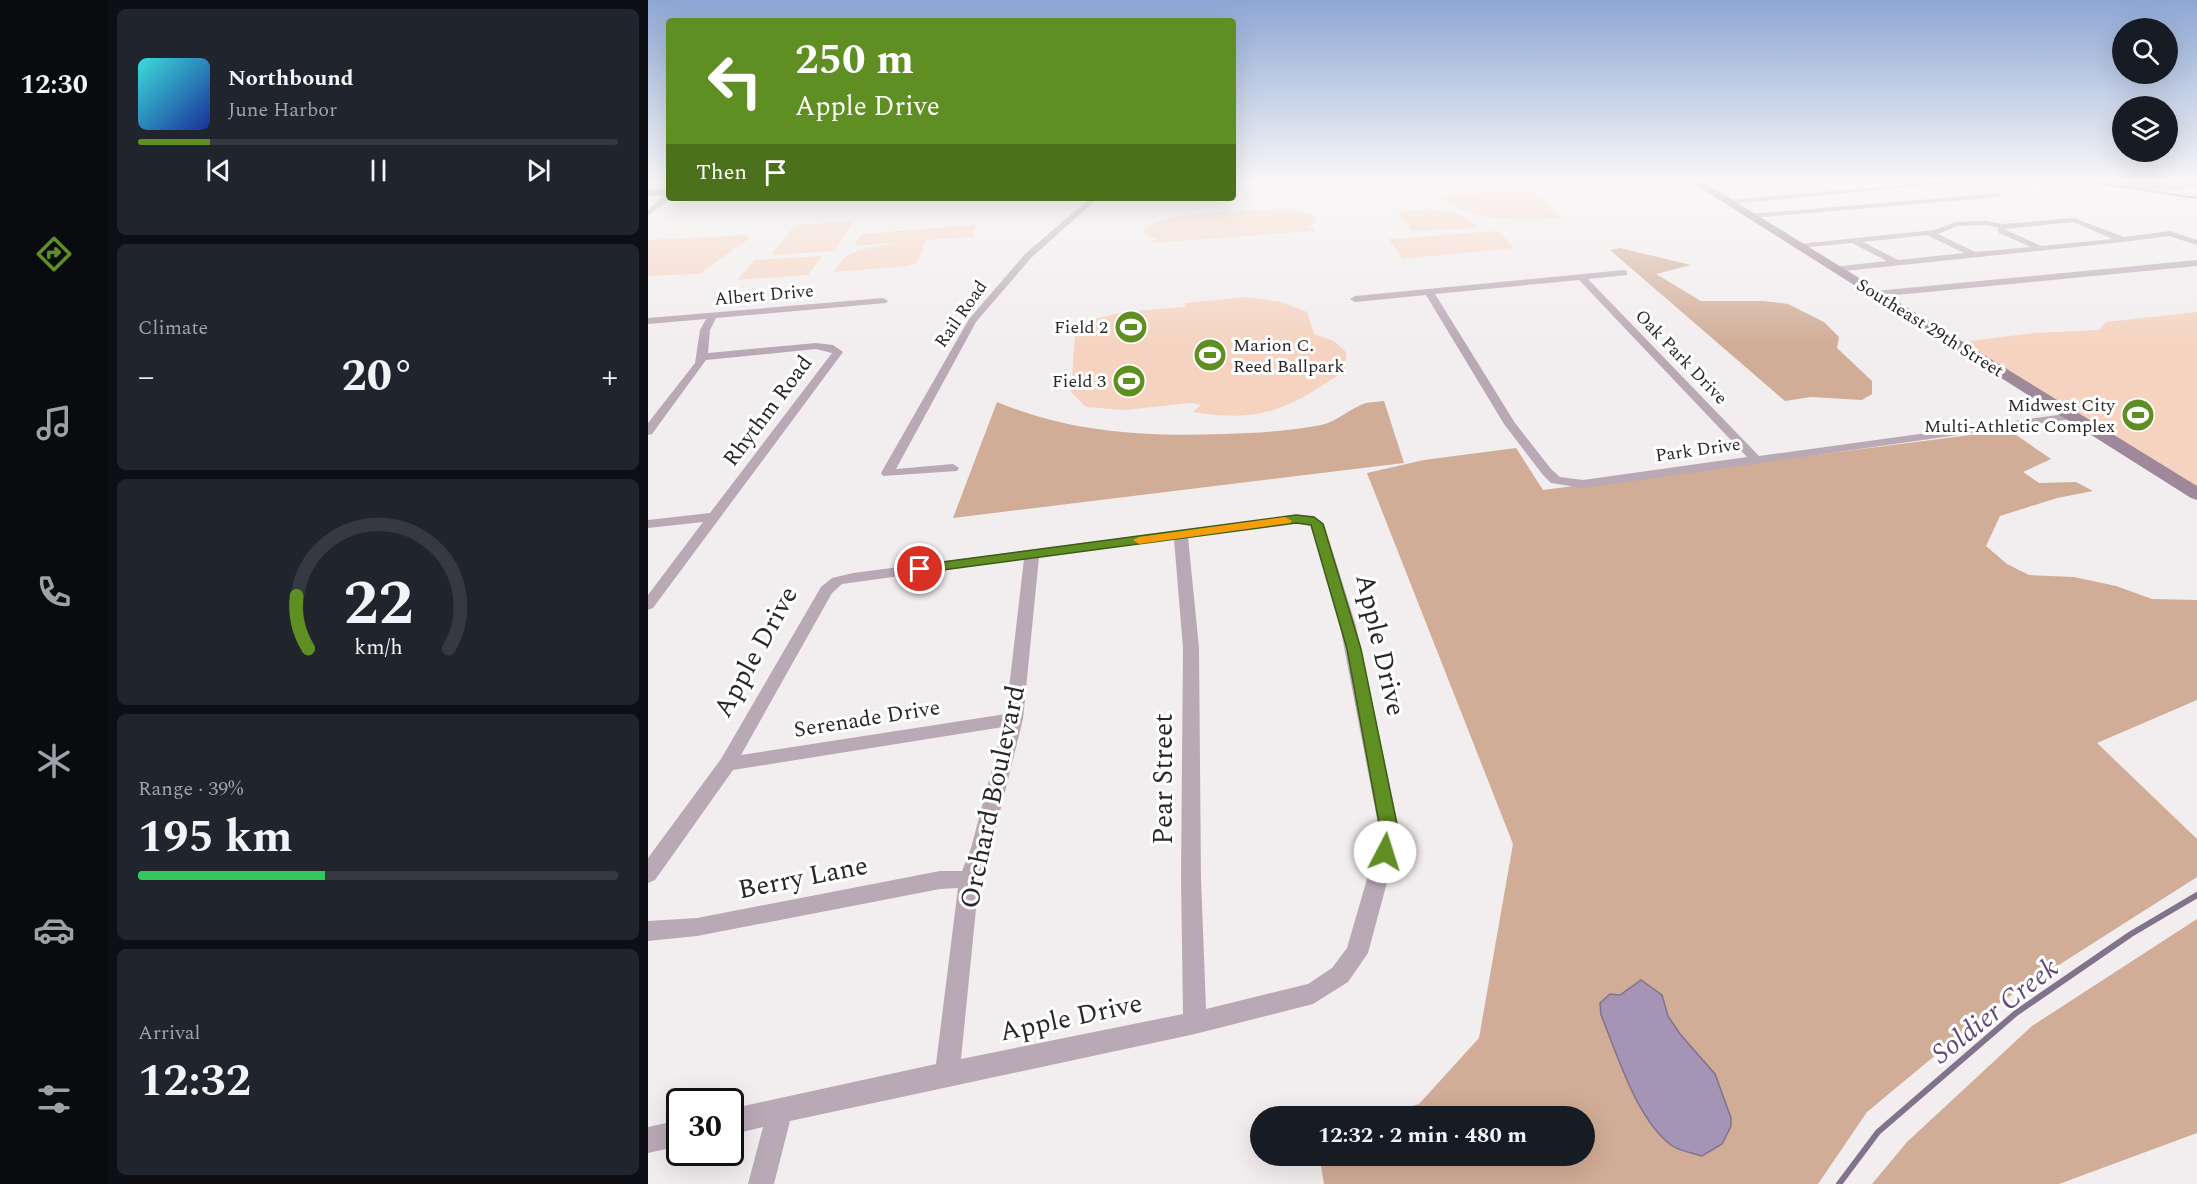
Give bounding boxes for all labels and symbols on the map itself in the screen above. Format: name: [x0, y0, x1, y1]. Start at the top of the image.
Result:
street label: Southeast 29th Street: [1851, 272, 2009, 384]
street label: Rail Road: [928, 275, 994, 353]
street label: Albert Drive: [713, 277, 815, 313]
street label: Oak Park Drive: [1628, 303, 1734, 411]
sports icon: Field 2: [1113, 309, 1149, 345]
place label: Field 2: [1054, 314, 1108, 341]
place label: Marion C. Reed Ballpark: [1233, 332, 1344, 380]
sports icon: Marion C. Reed Ballpark: [1192, 337, 1228, 373]
street label: Rhythm Road: [715, 348, 821, 474]
sports icon: Field 3: [1111, 363, 1147, 399]
place label: Field 3: [1052, 368, 1106, 395]
place label: Midwest City Multi-Athletic Complex: [1924, 392, 2116, 440]
sports icon: Midwest City Multi-Athletic Complex: [2120, 397, 2156, 433]
street label: Park Drive: [1654, 431, 1742, 469]
pin: [894, 543, 945, 594]
street label: Apple Drive: [1343, 570, 1417, 720]
street label: Apple Drive: [703, 579, 809, 725]
street label: Orchard Boulevard: [949, 681, 1037, 913]
street label: Serenade Drive: [791, 691, 943, 747]
street label: Pear Street: [1143, 713, 1185, 845]
position arrow: [1353, 820, 1417, 884]
street label: Berry Lane: [735, 845, 871, 911]
water label: Soldier Creek: [1922, 947, 2068, 1075]
street label: Apple Drive: [996, 982, 1146, 1054]
speed limit sign: 30: [666, 1088, 744, 1166]

